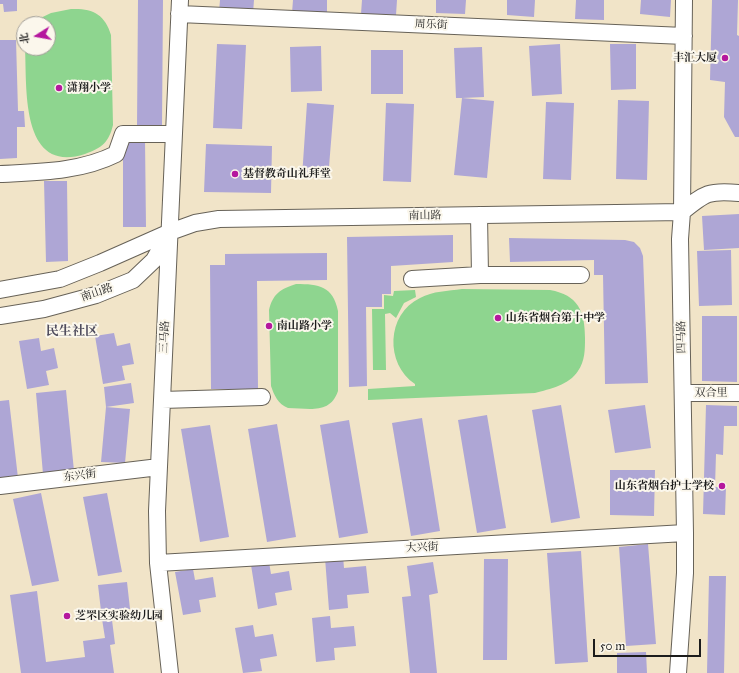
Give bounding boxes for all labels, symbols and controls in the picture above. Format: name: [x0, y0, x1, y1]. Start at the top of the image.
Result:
north arrow: [16, 16, 56, 56]
street label: 周乐街: [414, 18, 448, 32]
text: 北: [17, 32, 32, 45]
place label: 丰汇大厦: [673, 51, 717, 65]
marker: 丰汇大厦: [720, 53, 730, 63]
place label: 潇翔小学: [67, 81, 111, 95]
marker: 潇翔小学: [54, 83, 64, 93]
place label: 基督教奇山礼拜堂: [243, 167, 331, 181]
marker: 基督教奇山礼拜堂: [230, 169, 240, 179]
street label: 南山路: [408, 209, 442, 223]
street label: 南山路: [79, 281, 115, 305]
place label: 山东省烟台第十中学: [506, 311, 605, 325]
marker: 山东省烟台第十中学: [493, 313, 503, 323]
place label: 南山路小学: [277, 319, 332, 333]
street label: 三马路: [158, 320, 172, 354]
street label: 四马路: [675, 320, 689, 354]
marker: 南山路小学: [264, 321, 274, 331]
district label: 民生社区: [46, 324, 98, 340]
street label: 双合里: [695, 386, 727, 400]
street label: 东兴街: [63, 467, 97, 485]
place label: 山东省烟台护士学校: [615, 479, 714, 493]
marker: 山东省烟台护士学校: [717, 481, 727, 491]
street label: 大兴街: [405, 541, 439, 555]
place label: 芝罘区实验幼儿园: [75, 609, 163, 623]
marker: 芝罘区实验幼儿园: [62, 611, 72, 621]
scale bar: [595, 631, 703, 657]
text: 50 m: [600, 639, 625, 653]

